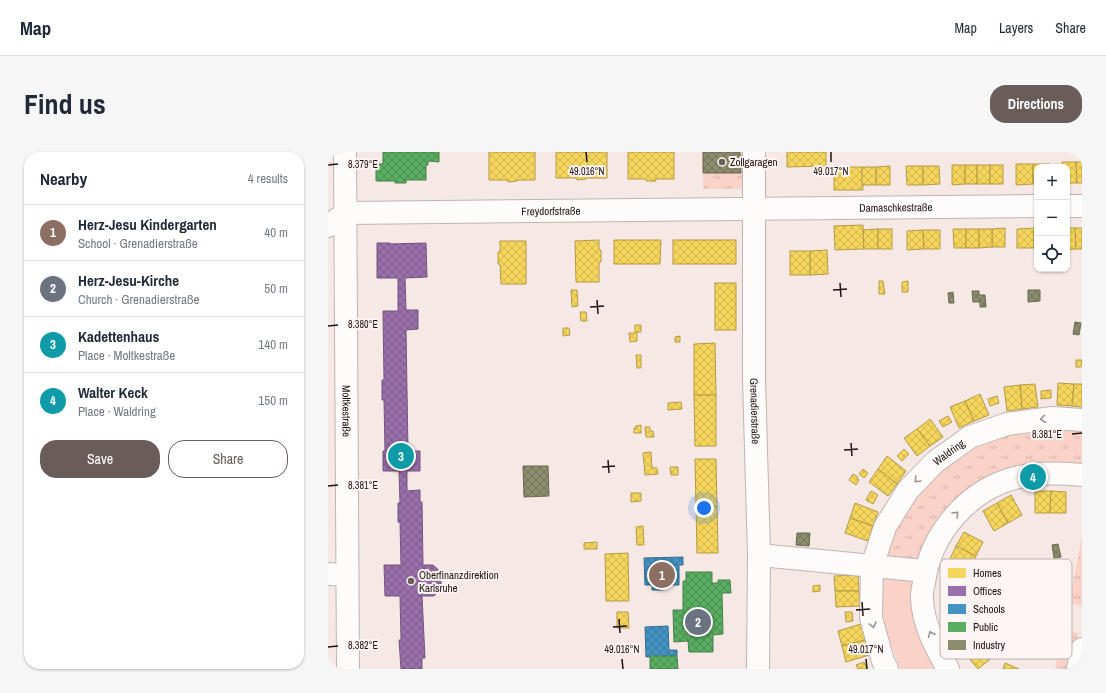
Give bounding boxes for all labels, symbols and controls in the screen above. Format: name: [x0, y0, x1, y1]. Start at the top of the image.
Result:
text: Map: [20, 15, 51, 41]
text: Map: [955, 19, 977, 37]
text: Layers: [999, 19, 1033, 37]
text: Share: [1055, 19, 1086, 37]
text: Find us: [24, 85, 106, 123]
button: Directions: [990, 85, 1082, 123]
place label: Zollgaragen: [730, 155, 778, 169]
marker: Zollgaragen: [717, 157, 727, 167]
text: 8.379°E: [348, 158, 378, 171]
map controls: [1034, 164, 1070, 272]
button: +: [1034, 164, 1070, 200]
text: 49.016°N: [570, 165, 605, 178]
text: 49.017°N: [814, 165, 849, 178]
text: Nearby: [40, 167, 87, 190]
text: 4 results: [248, 170, 288, 187]
street label: Damaschkestraße: [859, 200, 933, 215]
button: −: [1034, 200, 1070, 236]
street label: Freydorfstraße: [521, 204, 581, 218]
text: Herz-Jesu Kindergarten: [78, 214, 217, 235]
text: 1: [50, 224, 56, 241]
text: 40 m: [264, 224, 288, 241]
text: School · Grenadierstraße: [78, 235, 198, 252]
button: locate: [1034, 236, 1070, 272]
text: Herz-Jesu-Kirche: [78, 270, 179, 291]
text: 2: [50, 280, 56, 297]
text: 50 m: [264, 280, 288, 297]
text: Church · Grenadierstraße: [78, 291, 199, 308]
text: 8.380°E: [348, 318, 378, 331]
text: Kadettenhaus: [78, 326, 159, 347]
text: 3: [50, 336, 56, 353]
text: 140 m: [258, 336, 288, 353]
text: Place · Moltkestraße: [78, 347, 175, 364]
street label: Grenadierstraße: [747, 378, 763, 444]
text: Walter Keck: [78, 382, 148, 403]
street label: Moltkestraße: [339, 385, 354, 437]
text: 4: [50, 392, 56, 409]
text: 150 m: [258, 392, 288, 409]
text: Place · Waldring: [78, 403, 156, 420]
one-way arrow: [1040, 414, 1046, 423]
text: 8.381°E: [1032, 428, 1062, 441]
street label: Waldring: [930, 436, 967, 468]
button: Save: [40, 440, 160, 478]
button: Share: [168, 440, 288, 478]
pin: 3: [388, 441, 414, 471]
pin: 4: [1020, 462, 1046, 492]
one-way arrow: [915, 475, 922, 483]
text: 8.381°E: [348, 479, 378, 492]
your location: [694, 498, 714, 518]
one-way arrow: [951, 511, 959, 519]
legend: [940, 559, 1072, 659]
pin: 1: [649, 560, 675, 590]
text: Homes: [973, 566, 1002, 580]
place label: Oberfinanzdirektion Karlsruhe: [419, 568, 499, 595]
marker: Oberfinanzdirektion Karlsruhe: [406, 576, 416, 586]
text: Offices: [973, 584, 1002, 598]
text: Schools: [973, 602, 1006, 616]
pin: 2: [685, 607, 711, 637]
text: Public: [973, 620, 999, 634]
one-way arrow: [869, 622, 877, 629]
one-way arrow: [928, 631, 936, 639]
text: Industry: [973, 638, 1006, 652]
text: 8.382°E: [348, 639, 378, 652]
text: 49.016°N: [605, 643, 640, 656]
text: 49.017°N: [849, 643, 884, 656]

